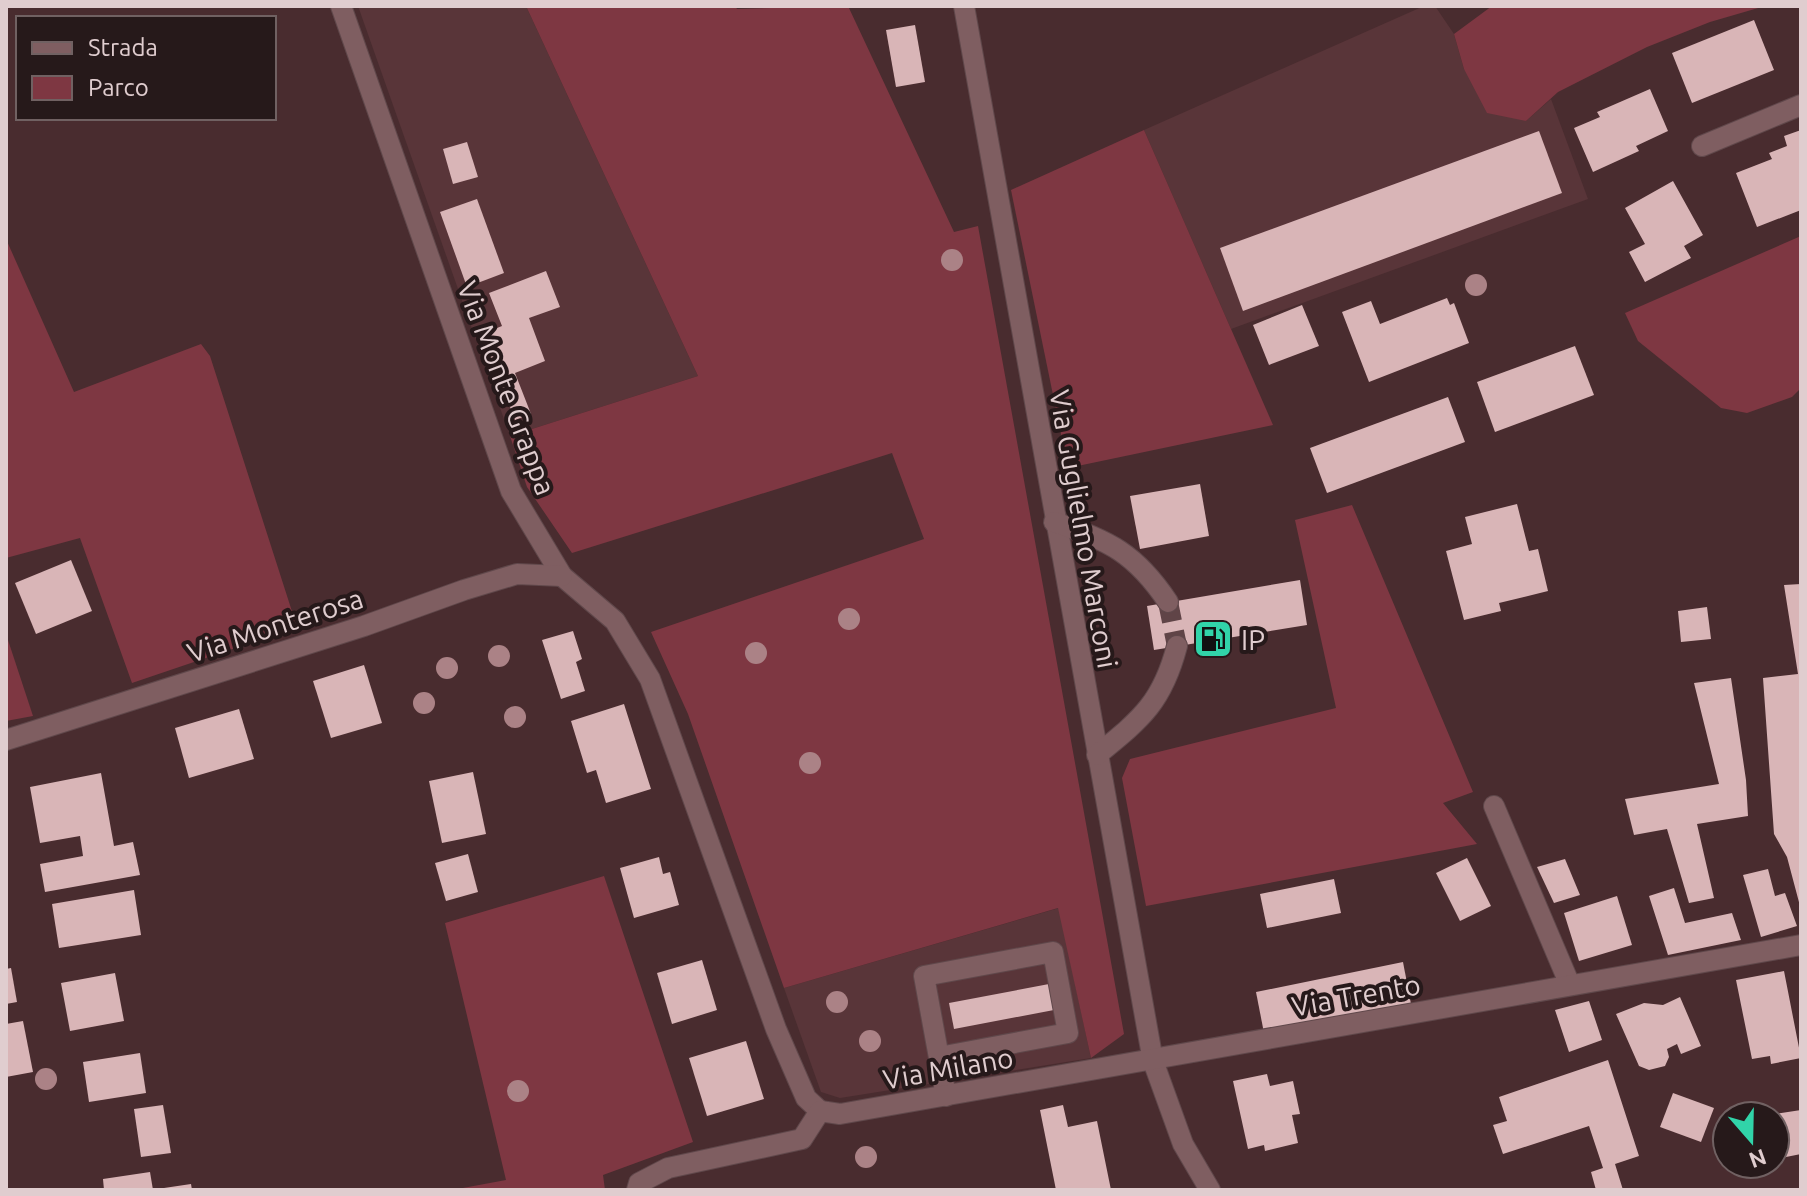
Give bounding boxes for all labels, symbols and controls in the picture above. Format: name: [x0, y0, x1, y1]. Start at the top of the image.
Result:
legend: [16, 16, 276, 120]
text: Strada: [88, 34, 158, 61]
text: Parco: [88, 74, 149, 101]
street label: Via Monte Grappa: [452, 277, 562, 499]
street label: Via Guglielmo Marconi: [1044, 387, 1124, 671]
street label: Via Monterosa: [183, 582, 367, 668]
fuel station icon: IP: [1192, 618, 1234, 660]
place label: IP: [1241, 624, 1265, 655]
street label: Via Trento: [1289, 968, 1423, 1022]
street label: Via Milano: [881, 1041, 1015, 1095]
north arrow: [1711, 1100, 1791, 1180]
text: N: [1746, 1145, 1770, 1174]

